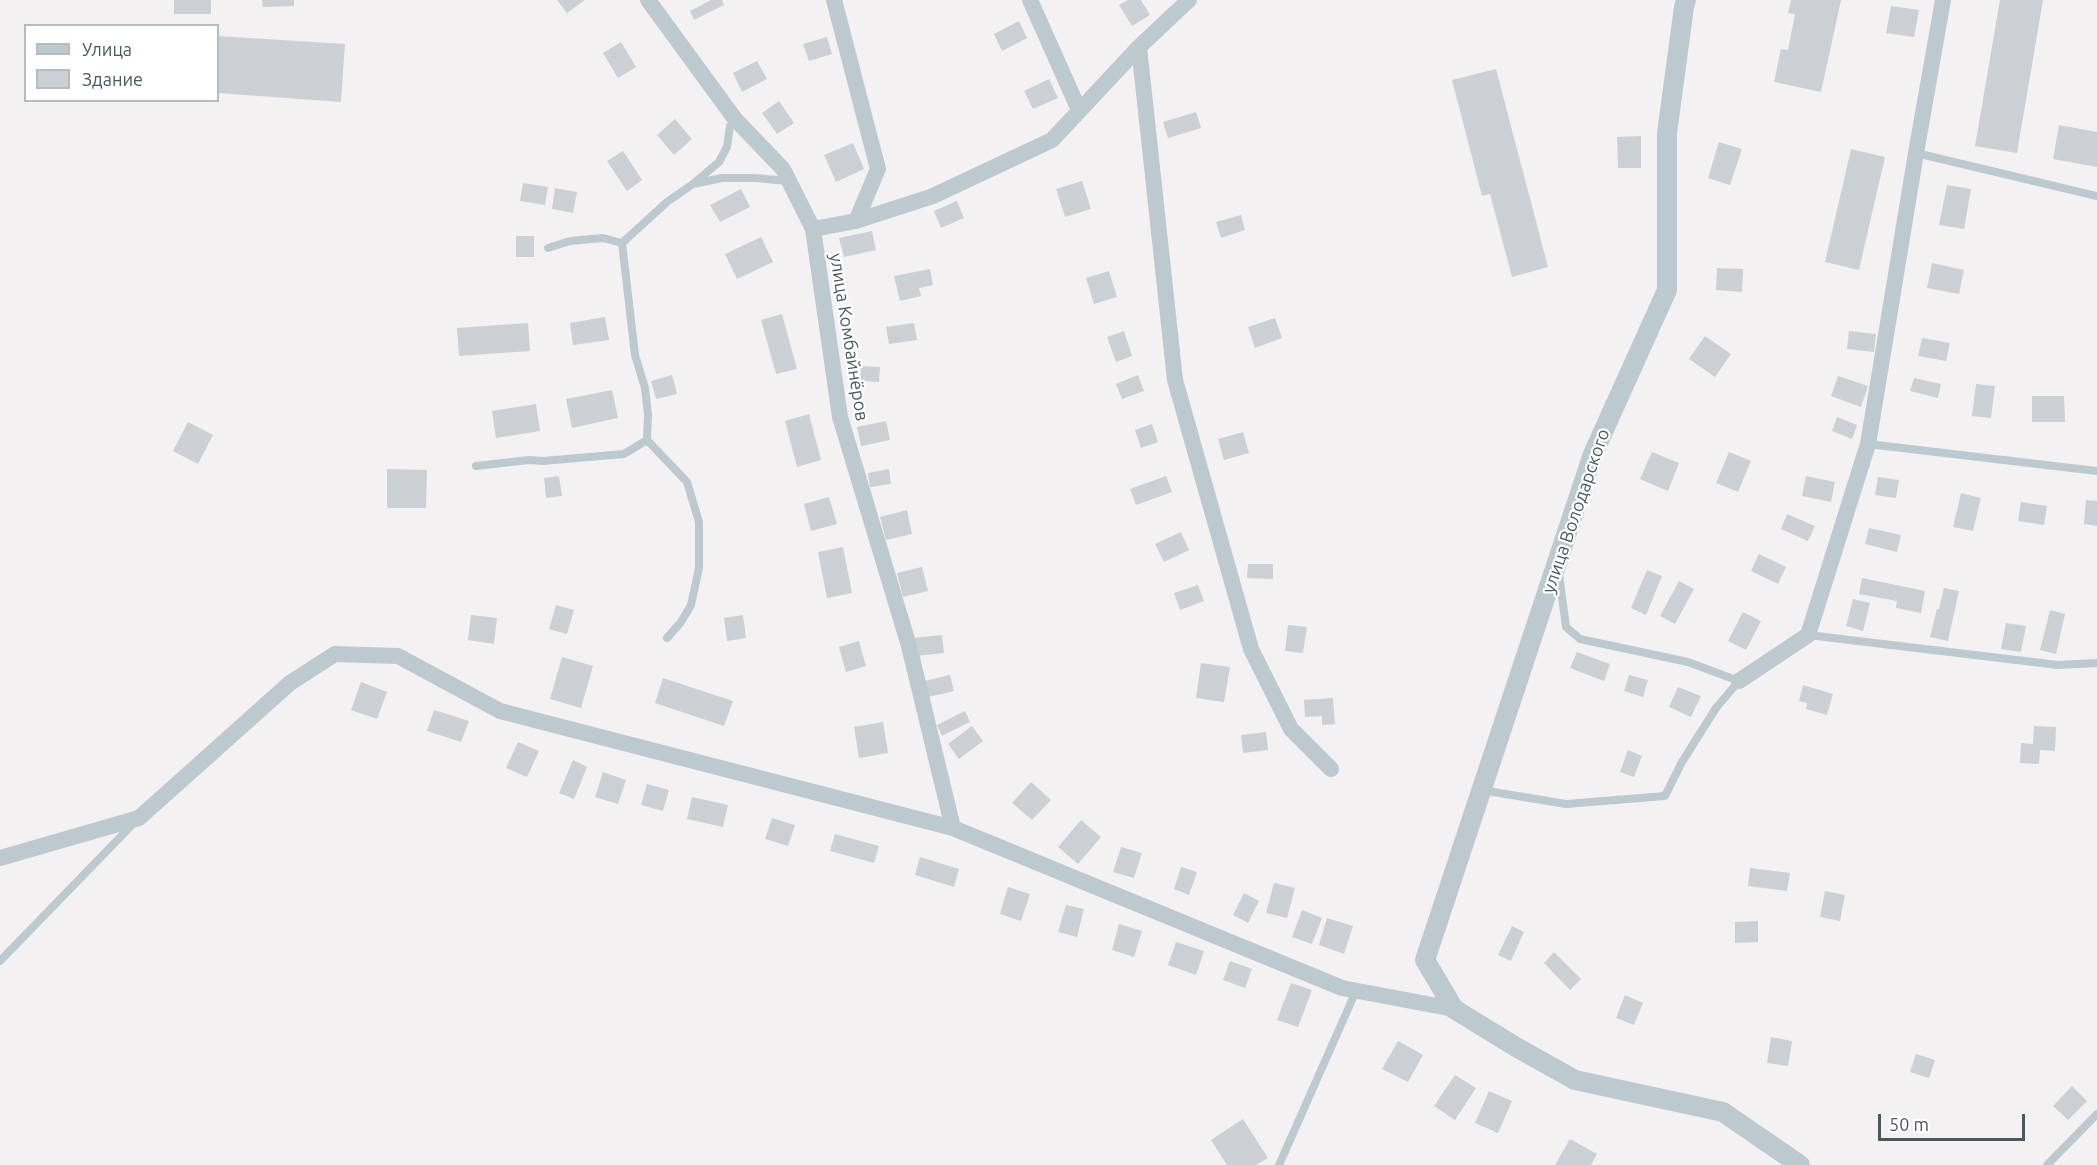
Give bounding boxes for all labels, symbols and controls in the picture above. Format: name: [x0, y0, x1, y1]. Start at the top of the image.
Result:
legend: [24, 24, 219, 102]
text: Улица: [82, 39, 132, 59]
text: Здание: [82, 69, 143, 89]
street label: улица Комбайнёров: [825, 252, 873, 422]
street label: улица Володарского: [1538, 426, 1614, 596]
scale bar: [1881, 1102, 2028, 1140]
text: 50 m: [1889, 1114, 1929, 1134]

